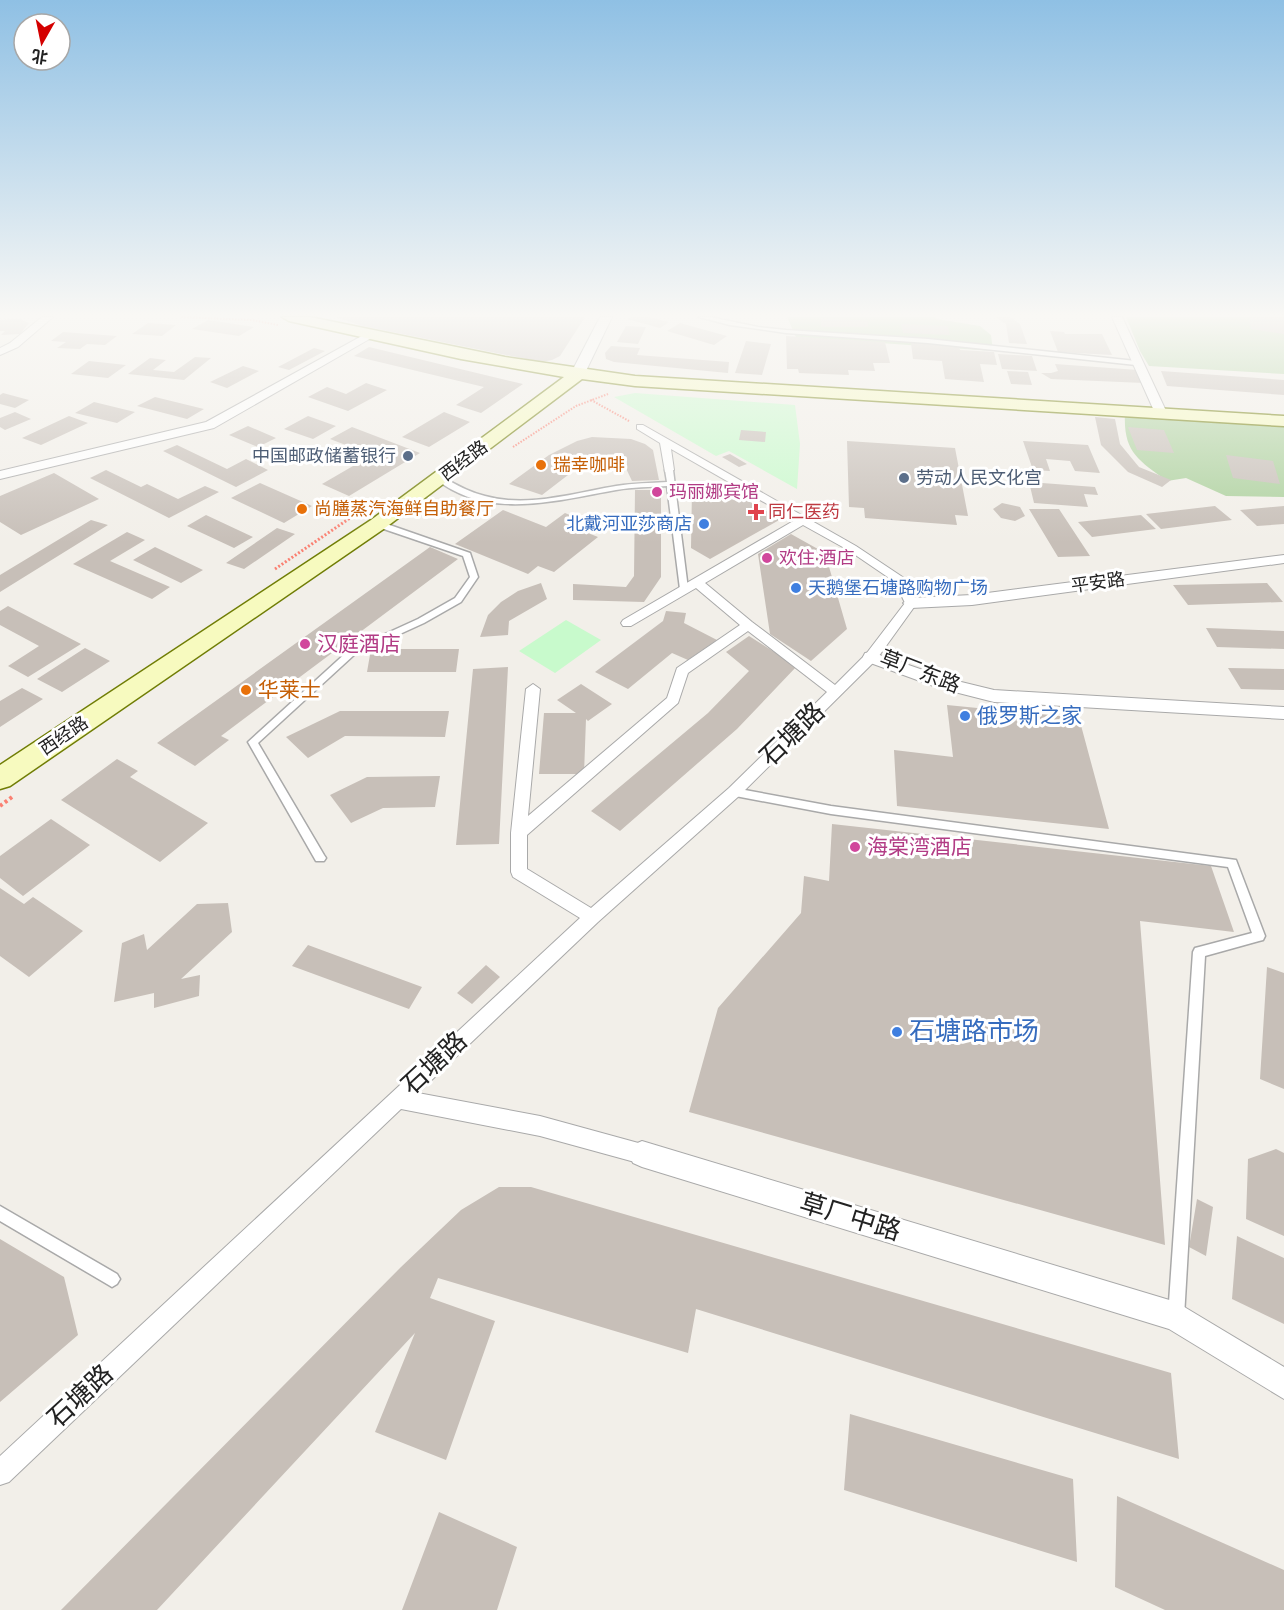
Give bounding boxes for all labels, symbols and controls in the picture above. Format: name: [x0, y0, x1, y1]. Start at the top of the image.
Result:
north arrow: [12, 12, 72, 72]
text: 北: [30, 45, 49, 66]
street label: 西经路: [436, 436, 492, 486]
place label: 中国邮政储蓄银行: [252, 446, 396, 467]
marker: 中国邮政储蓄银行: [401, 449, 415, 463]
place label: 瑞幸咖啡: [553, 455, 625, 476]
marker: 瑞幸咖啡: [534, 458, 548, 472]
place label: 劳动人民文化宫: [916, 468, 1042, 489]
marker: 劳动人民文化宫: [897, 471, 911, 485]
place label: 玛丽娜宾馆: [669, 482, 759, 503]
marker: 玛丽娜宾馆: [650, 485, 664, 499]
place label: 尚膳蒸汽海鲜自助餐厅: [314, 499, 494, 520]
marker: 尚膳蒸汽海鲜自助餐厅: [295, 502, 309, 516]
place label: 同仁医药: [768, 502, 840, 523]
marker: 同仁医药: [749, 505, 763, 519]
place label: 北戴河亚莎商店: [566, 514, 692, 535]
marker: 北戴河亚莎商店: [697, 517, 711, 531]
place label: 欢住·酒店: [779, 548, 855, 569]
marker: 欢住·酒店: [760, 551, 774, 565]
street label: 平安路: [1070, 569, 1126, 597]
place label: 天鹅堡石塘路购物广场: [808, 578, 988, 599]
marker: 天鹅堡石塘路购物广场: [789, 581, 803, 595]
place label: 汉庭酒店: [317, 632, 401, 657]
marker: 汉庭酒店: [298, 637, 312, 651]
street label: 草厂东路: [876, 645, 964, 699]
place label: 华莱士: [258, 678, 321, 703]
marker: 华莱士: [239, 683, 253, 697]
street label: 石塘路: [754, 697, 832, 773]
place label: 俄罗斯之家: [977, 704, 1082, 729]
marker: 俄罗斯之家: [958, 709, 972, 723]
street label: 西经路: [36, 712, 92, 760]
place label: 海棠湾酒店: [867, 835, 972, 860]
marker: 海棠湾酒店: [848, 840, 862, 854]
place label: 石塘路市场: [909, 1017, 1039, 1048]
marker: 石塘路市场: [890, 1025, 904, 1039]
street label: 石塘路: [396, 1026, 474, 1102]
street label: 草厂中路: [796, 1188, 904, 1248]
street label: 石塘路: [42, 1359, 120, 1435]

